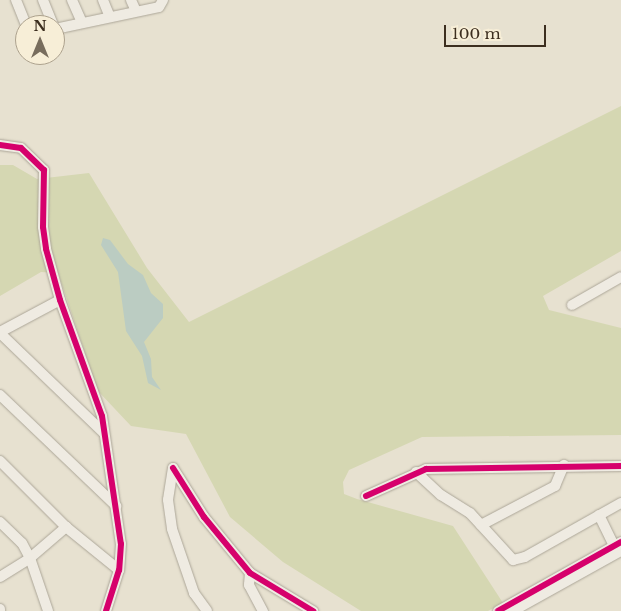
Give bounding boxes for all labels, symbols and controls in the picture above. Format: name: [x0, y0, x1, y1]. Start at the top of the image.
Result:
north arrow: [15, 15, 65, 65]
scale bar: [446, 15, 548, 47]
text: N: [33, 17, 47, 35]
text: 100 m: [452, 24, 501, 43]

